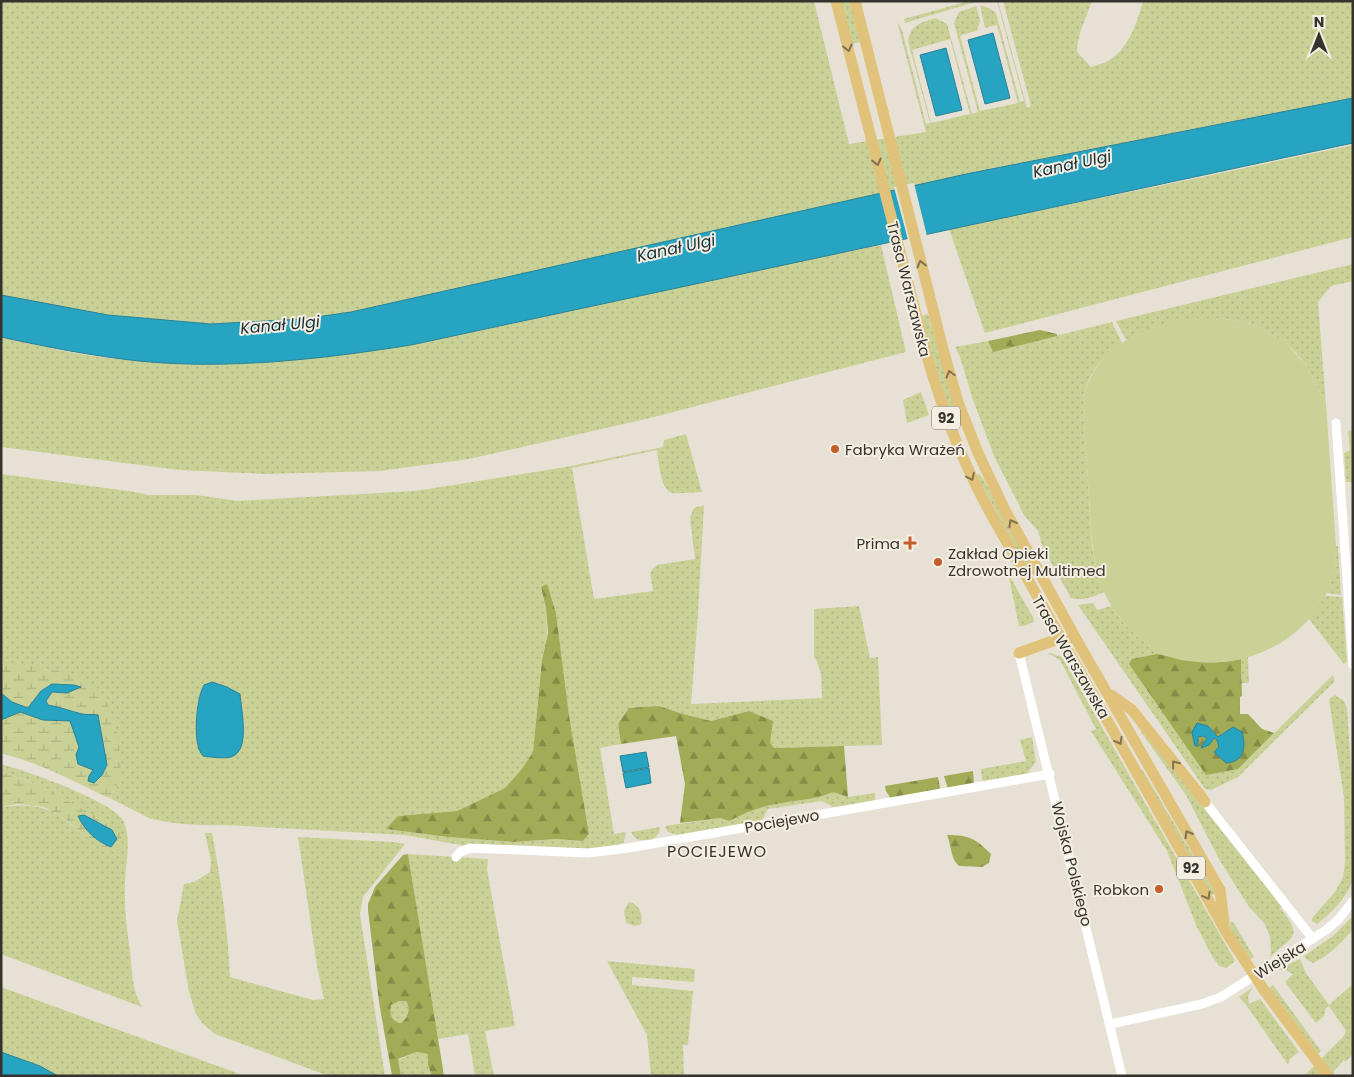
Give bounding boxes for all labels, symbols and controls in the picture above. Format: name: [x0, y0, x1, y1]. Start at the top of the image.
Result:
north arrow: [1294, 10, 1344, 60]
text: N: [1314, 12, 1324, 32]
one-way arrow: [842, 44, 853, 53]
water label: Kanał Ulgi: [1031, 144, 1114, 184]
one-way arrow: [871, 157, 882, 166]
street label: Trasa Warszawska: [882, 219, 936, 359]
water label: Kanał Ulgi: [635, 228, 718, 268]
one-way arrow: [917, 261, 927, 269]
water label: Kanał Ulgi: [239, 310, 322, 340]
one-way arrow: [945, 370, 955, 378]
road number: 92: [932, 406, 960, 429]
place label: Fabryka Wrażeń: [845, 439, 965, 460]
marker: Fabryka Wrażeń: [829, 443, 841, 455]
one-way arrow: [965, 472, 975, 481]
one-way arrow: [1009, 519, 1019, 528]
place label: Prima: [856, 533, 900, 554]
marker: Prima: [904, 537, 916, 549]
place label: Zakład Opieki Zdrowotnej Multimed: [948, 543, 1106, 581]
marker: Zakład Opieki Zdrowotnej Multimed: [932, 556, 944, 568]
street label: Trasa Warszawska: [1027, 592, 1115, 722]
one-way arrow: [1113, 736, 1123, 745]
one-way arrow: [1172, 760, 1181, 769]
street label: Wojska Polskiego: [1046, 799, 1098, 929]
street label: Pociejewo: [743, 804, 821, 838]
one-way arrow: [1184, 830, 1194, 839]
district label: POCIEJEWO: [667, 840, 767, 863]
road number: 92: [1177, 856, 1205, 880]
place label: Robkon: [1093, 879, 1149, 900]
marker: Robkon: [1153, 883, 1165, 895]
one-way arrow: [1200, 891, 1210, 900]
street label: Wiejska: [1250, 936, 1310, 984]

